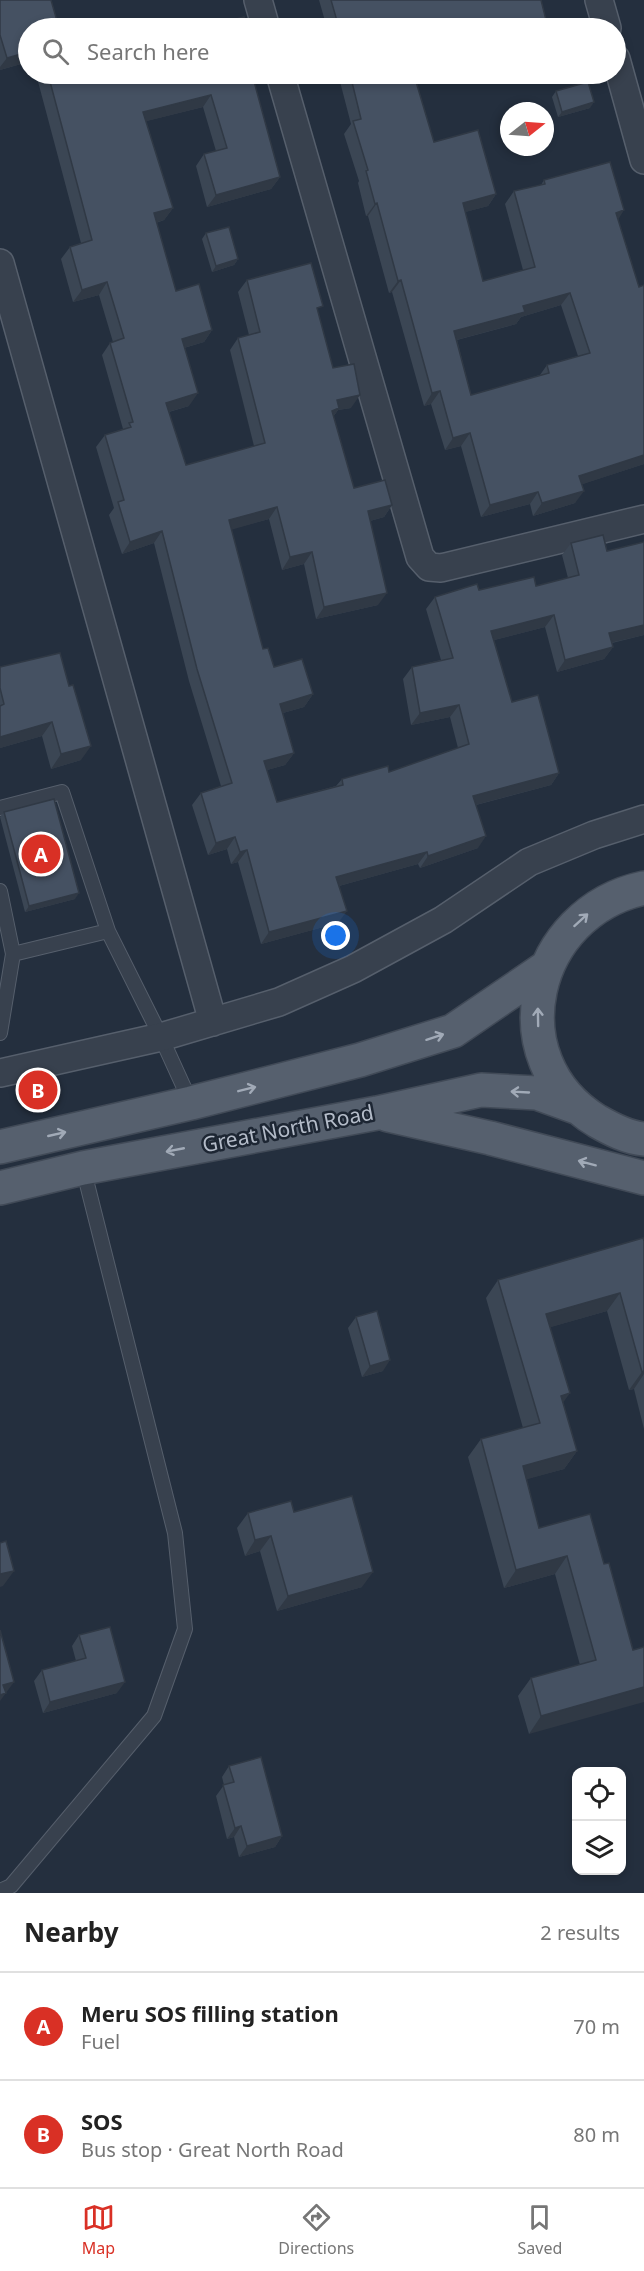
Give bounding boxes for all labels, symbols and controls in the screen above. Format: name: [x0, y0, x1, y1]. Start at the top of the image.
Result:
search box: [18, 18, 626, 84]
icon: search: [39, 35, 72, 68]
text: Search here: [87, 36, 209, 66]
north arrow: [500, 102, 554, 156]
pin: A: [22, 832, 60, 876]
one-way arrow: [573, 913, 588, 927]
your location: [321, 921, 350, 950]
one-way arrow: [532, 1008, 543, 1028]
one-way arrow: [425, 1030, 444, 1041]
pin: B: [18, 1068, 57, 1112]
one-way arrow: [237, 1082, 256, 1094]
one-way arrow: [510, 1087, 530, 1098]
street label: Great North Road: [200, 1098, 376, 1158]
one-way arrow: [47, 1127, 66, 1139]
one-way arrow: [166, 1145, 185, 1156]
one-way arrow: [578, 1156, 597, 1168]
map controls: [572, 1767, 626, 1875]
button: locate: [572, 1767, 626, 1821]
button: layers: [572, 1821, 626, 1875]
text: Nearby: [24, 1914, 119, 1950]
text: 2 results: [540, 1919, 620, 1946]
text: Meru SOS filling station: [81, 1998, 339, 2028]
text: A: [37, 2013, 50, 2040]
text: 70 m: [573, 2013, 620, 2040]
text: Fuel: [81, 2028, 120, 2055]
text: SOS: [81, 2106, 123, 2136]
text: B: [37, 2121, 50, 2148]
text: 80 m: [573, 2121, 620, 2148]
text: Bus stop · Great North Road: [81, 2136, 344, 2163]
tab: Map: [82, 2201, 115, 2259]
tab: Directions: [278, 2201, 354, 2259]
tab: Saved: [518, 2201, 562, 2259]

